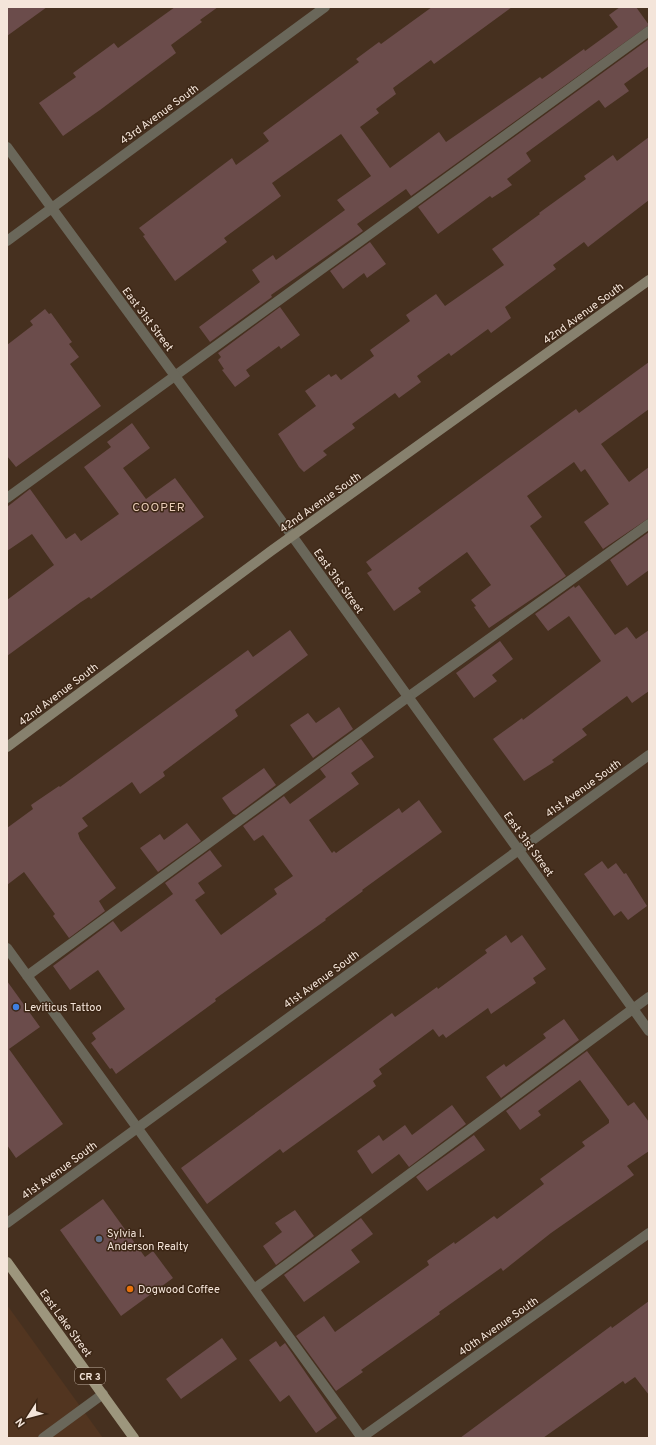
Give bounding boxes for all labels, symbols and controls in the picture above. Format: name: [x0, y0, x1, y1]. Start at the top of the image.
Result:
street label: 43rd Avenue South: [117, 82, 202, 148]
street label: 42nd Avenue South: [540, 280, 627, 348]
street label: East 31st Street: [119, 285, 176, 354]
street label: 42nd Avenue South: [277, 469, 364, 536]
district label: COOPER: [132, 500, 186, 516]
street label: East 31st Street: [310, 546, 366, 617]
street label: 42nd Avenue South: [16, 660, 101, 729]
street label: 41st Avenue South: [543, 757, 624, 821]
street label: East 31st Street: [500, 809, 556, 880]
street label: 41st Avenue South: [281, 948, 362, 1012]
place label: Leviticus Tattoo: [24, 1001, 102, 1015]
marker: Leviticus Tattoo: [11, 1002, 21, 1012]
street label: 41st Avenue South: [19, 1139, 100, 1203]
place label: Sylvia I. Anderson Realty: [107, 1227, 189, 1254]
marker: Sylvia I. Anderson Realty: [94, 1234, 104, 1244]
place label: Dogwood Coffee: [138, 1283, 220, 1297]
marker: Dogwood Coffee: [125, 1284, 135, 1294]
street label: East Lake Street: [36, 1287, 94, 1360]
street label: 40th Avenue South: [456, 1294, 541, 1360]
road number: CR 3: [75, 1368, 105, 1384]
north arrow: [8, 1397, 48, 1437]
text: N: [13, 1415, 29, 1430]

